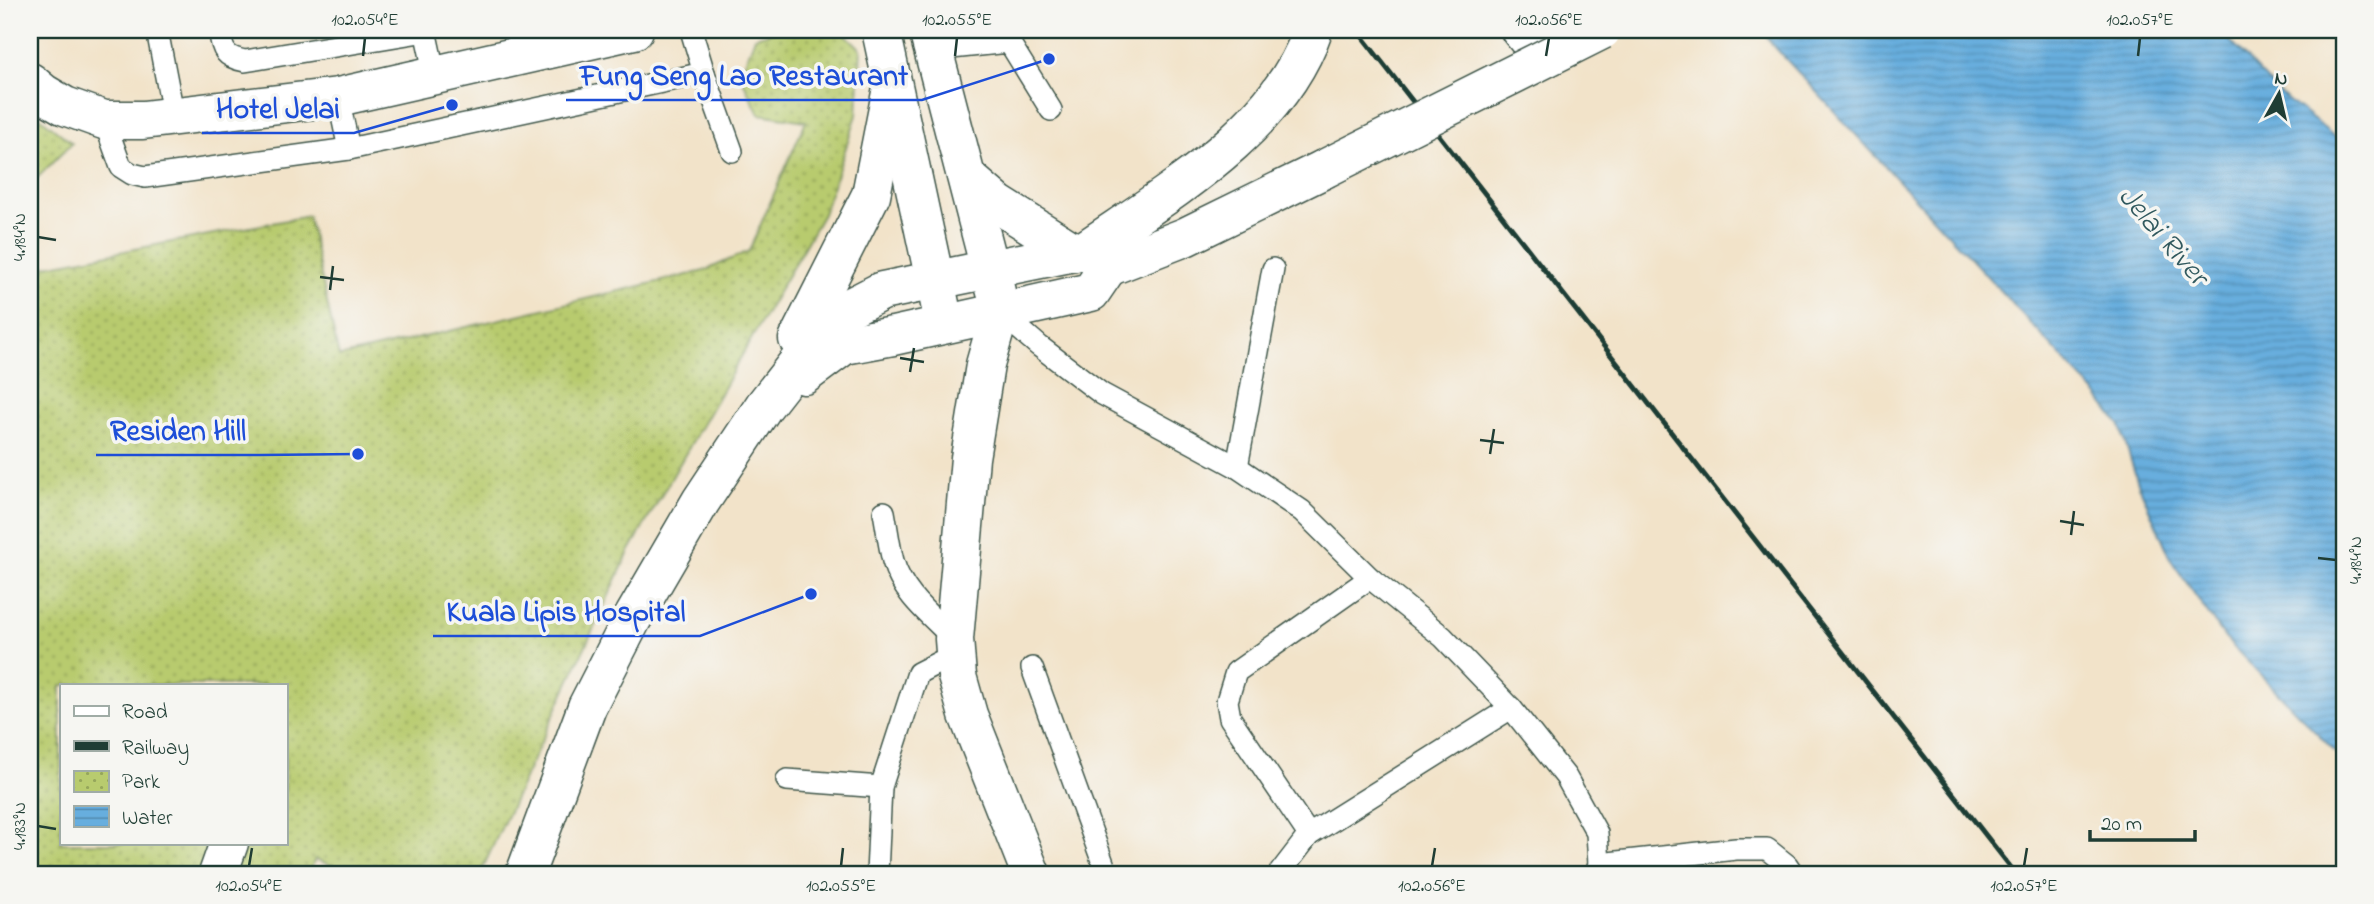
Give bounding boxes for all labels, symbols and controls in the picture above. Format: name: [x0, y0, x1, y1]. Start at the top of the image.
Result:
text: 102.054°E: [331, 8, 399, 34]
text: 102.055°E: [922, 8, 992, 34]
text: 102.056°E: [1515, 8, 1583, 34]
text: 102.057°E: [2106, 8, 2174, 34]
callout: Fung Seng Lao Restaurant: [566, 49, 922, 100]
text: Fung Seng Lao Restaurant: [578, 56, 909, 101]
north arrow: [2244, 60, 2314, 130]
text: N: [2273, 65, 2289, 94]
callout: Hotel Jelai: [202, 82, 354, 133]
text: Hotel Jelai: [216, 89, 340, 133]
water label: Jelai River: [2106, 177, 2220, 299]
text: 4.184°N: [8, 213, 34, 261]
callout: Residen Hill: [96, 404, 261, 455]
text: Residen Hill: [110, 411, 246, 455]
text: 4.184°N: [2344, 536, 2370, 584]
callout: Kuala Lipis Hospital: [433, 585, 700, 636]
text: Kuala Lipis Hospital: [447, 592, 685, 636]
legend: [60, 684, 287, 844]
text: Road: [122, 698, 168, 728]
text: Railway: [122, 734, 189, 766]
text: Park: [122, 768, 161, 798]
scale bar: [2090, 799, 2196, 843]
text: 4.183°N: [8, 802, 34, 850]
text: Water: [122, 804, 173, 834]
text: 20 m: [2101, 810, 2142, 840]
text: 102.054°E: [215, 874, 283, 900]
text: 102.055°E: [806, 874, 876, 900]
text: 102.056°E: [1398, 874, 1466, 900]
text: 102.057°E: [1990, 874, 2058, 900]

